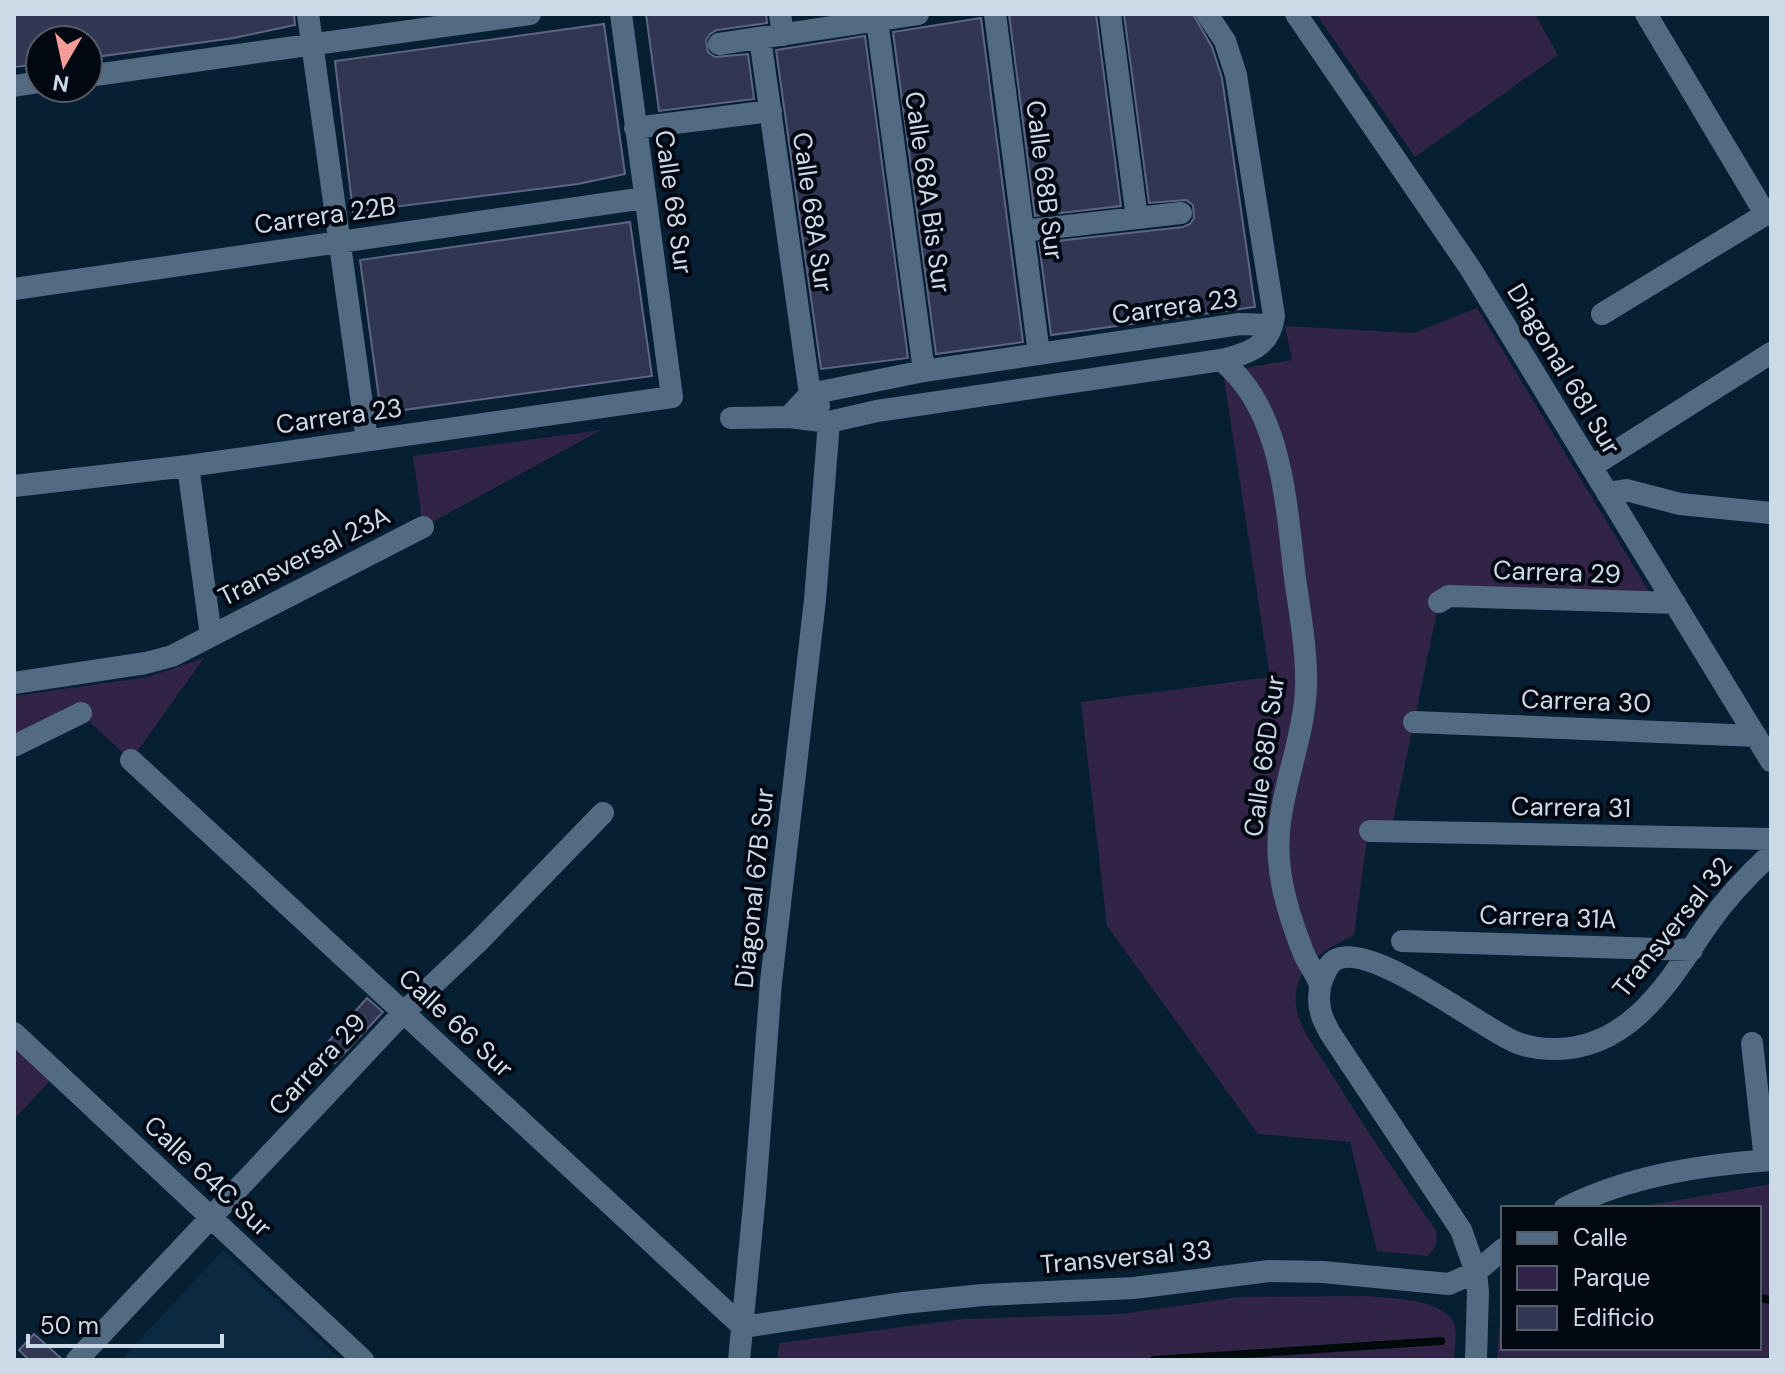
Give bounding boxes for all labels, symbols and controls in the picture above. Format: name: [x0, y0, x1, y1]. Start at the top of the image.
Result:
north arrow: [24, 24, 104, 104]
text: N: [51, 68, 71, 99]
street label: Calle 68A Bis Sur: [897, 89, 959, 295]
street label: Calle 68B Sur: [1018, 98, 1072, 262]
street label: Calle 68 Sur: [647, 128, 701, 276]
street label: Calle 68A Sur: [785, 130, 841, 294]
street label: Carrera 22B: [252, 188, 398, 242]
street label: Diagonal 68I Sur: [1499, 277, 1629, 461]
street label: Carrera 23: [1110, 280, 1240, 332]
street label: Carrera 23: [274, 390, 404, 442]
street label: Transversal 23A: [212, 498, 396, 614]
street label: Carrera 29: [1492, 553, 1622, 591]
street label: Calle 68D Sur: [1236, 673, 1292, 839]
street label: Carrera 30: [1520, 682, 1652, 720]
street label: Diagonal 67B Sur: [727, 786, 781, 990]
street label: Carrera 31: [1511, 789, 1631, 825]
street label: Transversal 32: [1605, 850, 1739, 1004]
street label: Carrera 31A: [1479, 898, 1617, 936]
street label: Calle 66 Sur: [391, 961, 521, 1085]
street label: Carrera 29: [261, 1006, 373, 1122]
street label: Calle 64C Sur: [137, 1108, 279, 1244]
legend: [1501, 1206, 1761, 1350]
text: Calle: [1573, 1222, 1628, 1253]
street label: Transversal 33: [1039, 1233, 1213, 1281]
text: Parque: [1573, 1262, 1650, 1293]
scale bar: [28, 1298, 222, 1348]
text: Edificio: [1573, 1302, 1655, 1333]
text: 50 m: [40, 1310, 99, 1341]

